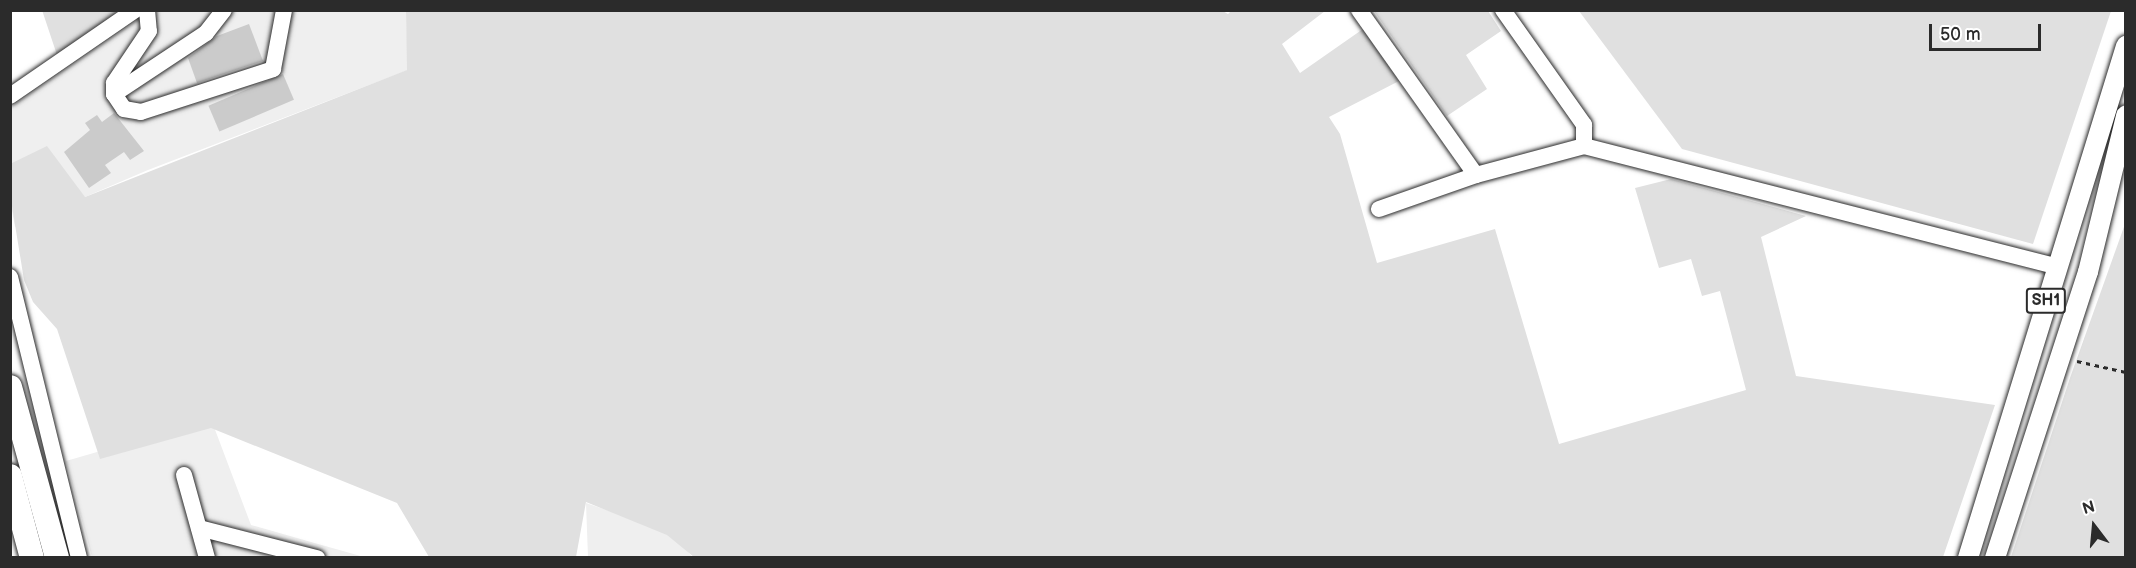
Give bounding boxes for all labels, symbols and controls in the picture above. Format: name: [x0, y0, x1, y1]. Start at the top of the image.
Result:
scale bar: [1932, 12, 2044, 50]
text: 50 m: [1940, 24, 1981, 45]
road number: SH1: [2025, 288, 2067, 314]
north arrow: [2064, 496, 2124, 556]
text: N: [2080, 497, 2097, 519]

